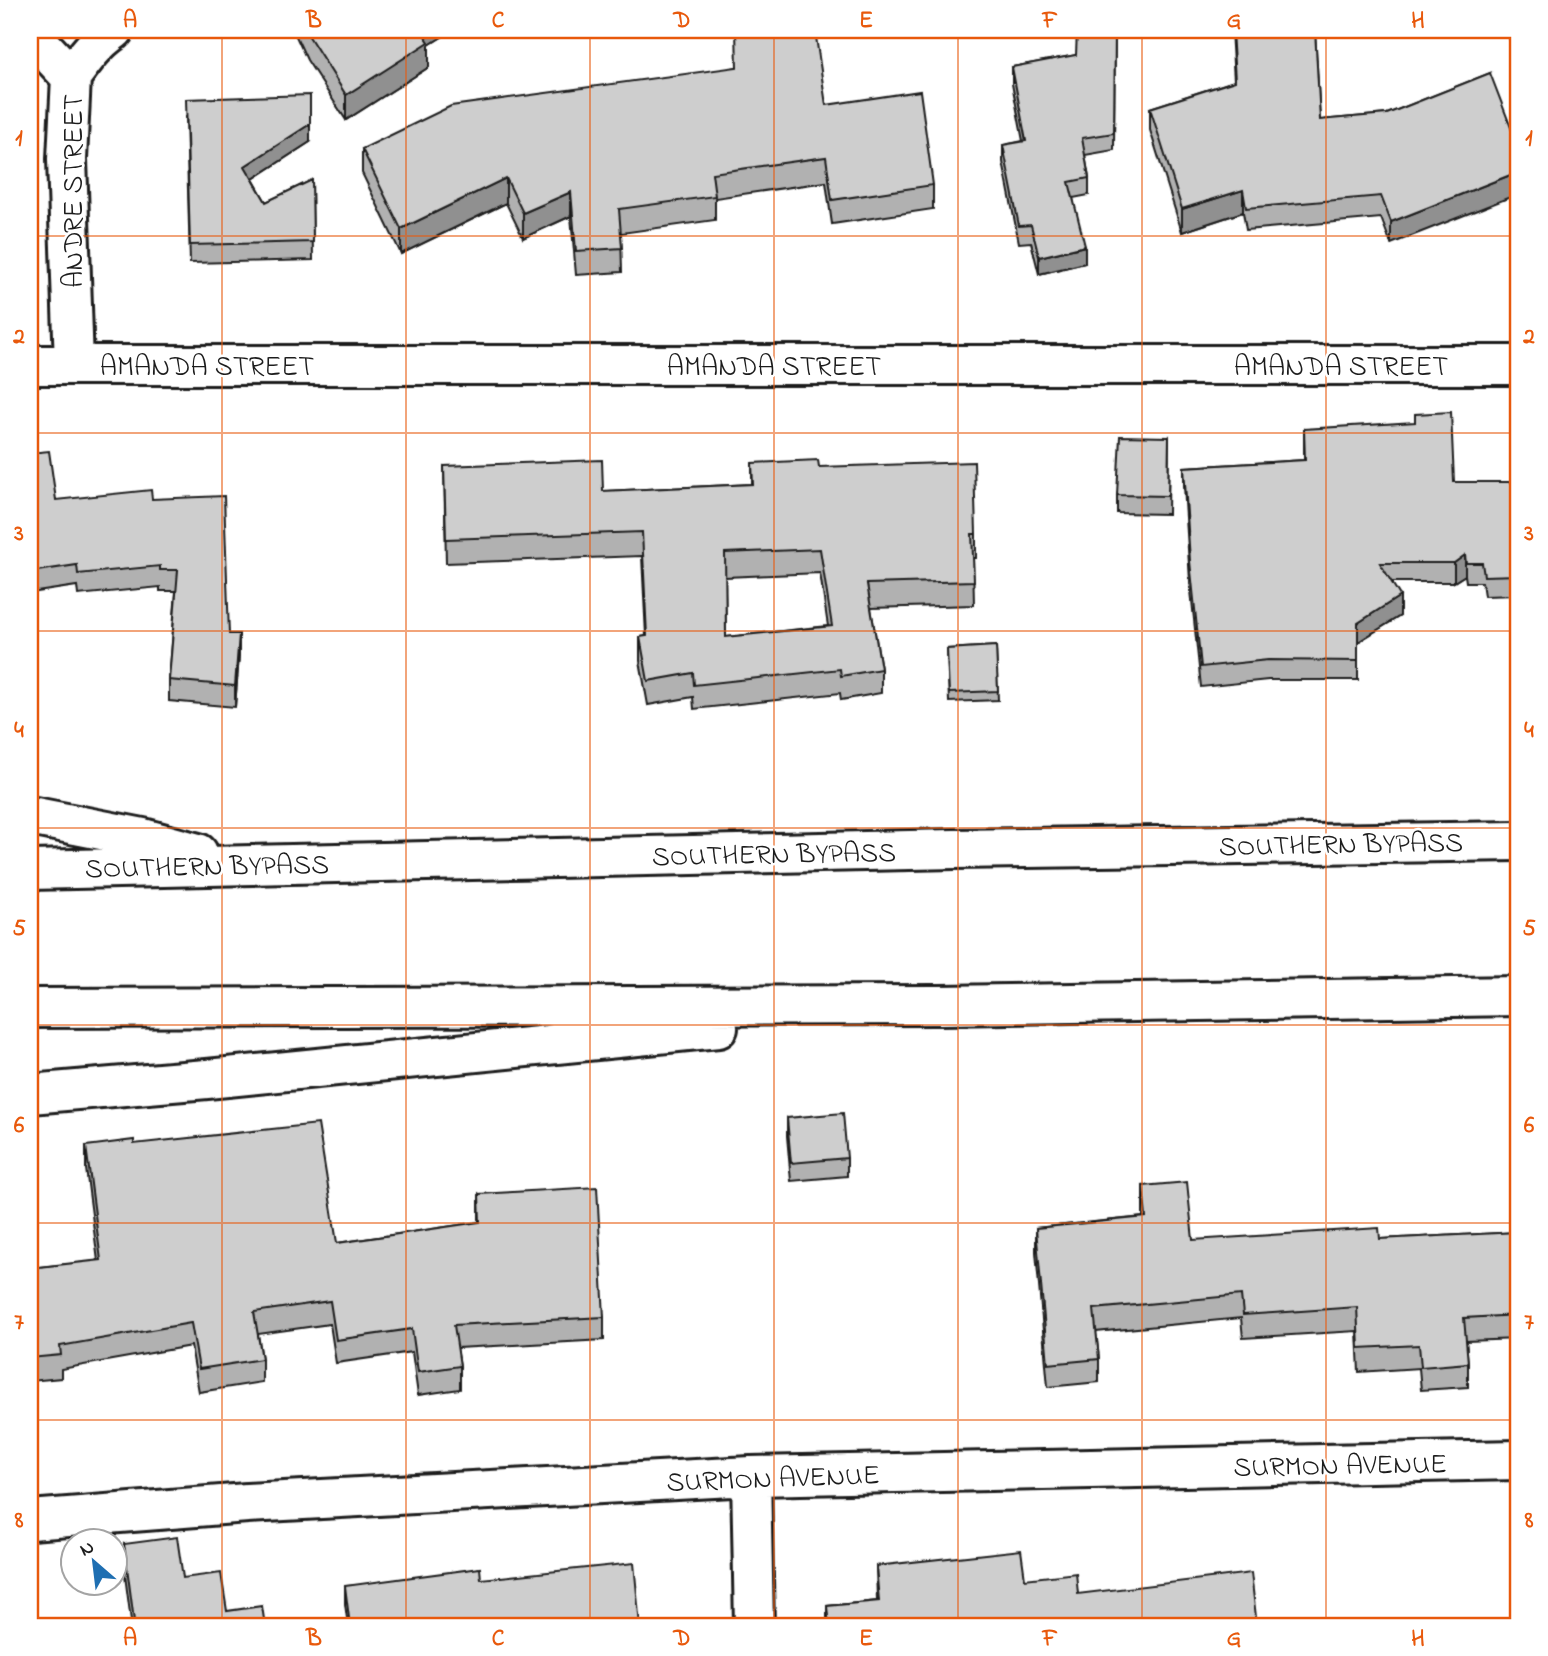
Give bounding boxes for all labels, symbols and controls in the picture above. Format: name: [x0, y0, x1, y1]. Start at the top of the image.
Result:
text: A: [123, 5, 137, 38]
text: B: [305, 5, 322, 38]
text: C: [492, 5, 505, 38]
text: D: [673, 5, 690, 38]
text: E: [859, 5, 873, 38]
text: F: [1042, 5, 1058, 38]
text: G: [1227, 5, 1241, 38]
text: H: [1411, 5, 1425, 38]
street label: ANDRE STREET: [55, 94, 96, 288]
text: 1: [15, 123, 23, 156]
text: 1: [1525, 123, 1533, 156]
text: 2: [12, 321, 25, 354]
text: 2: [1522, 321, 1535, 354]
street label: AMANDA STREET: [100, 348, 314, 389]
street label: AMANDA STREET: [667, 348, 881, 389]
street label: AMANDA STREET: [1234, 348, 1448, 389]
text: 3: [13, 518, 24, 551]
text: 3: [1523, 518, 1534, 551]
text: 4: [14, 715, 24, 748]
text: 4: [1524, 715, 1534, 748]
street label: SOUTHERN BYPASS: [1219, 824, 1463, 869]
street label: SOUTHERN BYPASS: [652, 834, 896, 879]
street label: SOUTHERN BYPASS: [85, 846, 329, 891]
text: 5: [12, 913, 26, 946]
text: 5: [1522, 913, 1536, 946]
text: 6: [14, 1110, 25, 1143]
text: 6: [1524, 1110, 1535, 1143]
text: 7: [14, 1307, 24, 1340]
text: 7: [1524, 1307, 1534, 1340]
street label: SURMON AVENUE: [1233, 1445, 1447, 1490]
street label: SURMON AVENUE: [666, 1456, 880, 1505]
text: 8: [14, 1505, 24, 1538]
text: 8: [1524, 1505, 1534, 1538]
north arrow: [60, 1526, 130, 1596]
text: N: [75, 1534, 99, 1564]
text: A: [123, 1623, 137, 1656]
text: B: [305, 1623, 322, 1656]
text: C: [492, 1623, 505, 1656]
text: D: [673, 1623, 690, 1656]
text: E: [859, 1623, 873, 1656]
text: F: [1042, 1623, 1058, 1656]
text: G: [1227, 1623, 1241, 1656]
text: H: [1411, 1623, 1425, 1656]

